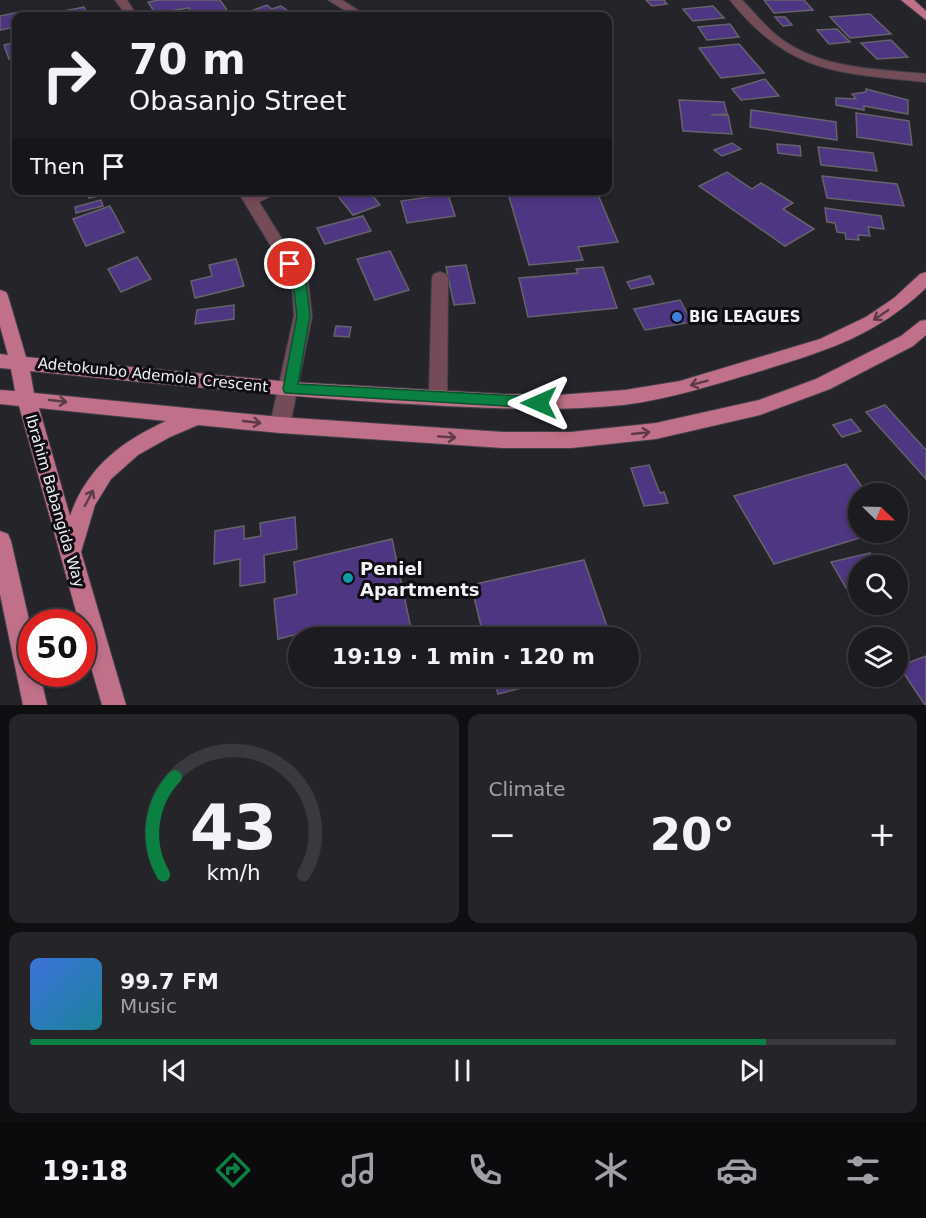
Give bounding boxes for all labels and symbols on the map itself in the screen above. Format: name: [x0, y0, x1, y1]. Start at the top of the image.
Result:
pin: [264, 238, 315, 289]
place label: BIG LEAGUES: [689, 308, 801, 326]
one-way arrow: [873, 309, 889, 321]
marker: BIG LEAGUES: [670, 310, 684, 324]
street label: Adetokunbo Ademola Crescent: [37, 354, 269, 396]
position arrow: [507, 371, 571, 435]
one-way arrow: [690, 378, 709, 390]
one-way arrow: [48, 396, 68, 407]
street label: Ibrahim Babangida Way: [22, 412, 88, 590]
one-way arrow: [242, 417, 262, 428]
one-way arrow: [631, 427, 651, 438]
one-way arrow: [436, 431, 456, 442]
north arrow: [848, 483, 908, 543]
one-way arrow: [83, 490, 95, 507]
place label: Peniel Apartments: [360, 558, 480, 600]
marker: Peniel Apartments: [341, 571, 355, 585]
speed limit sign: 50: [18, 609, 96, 687]

